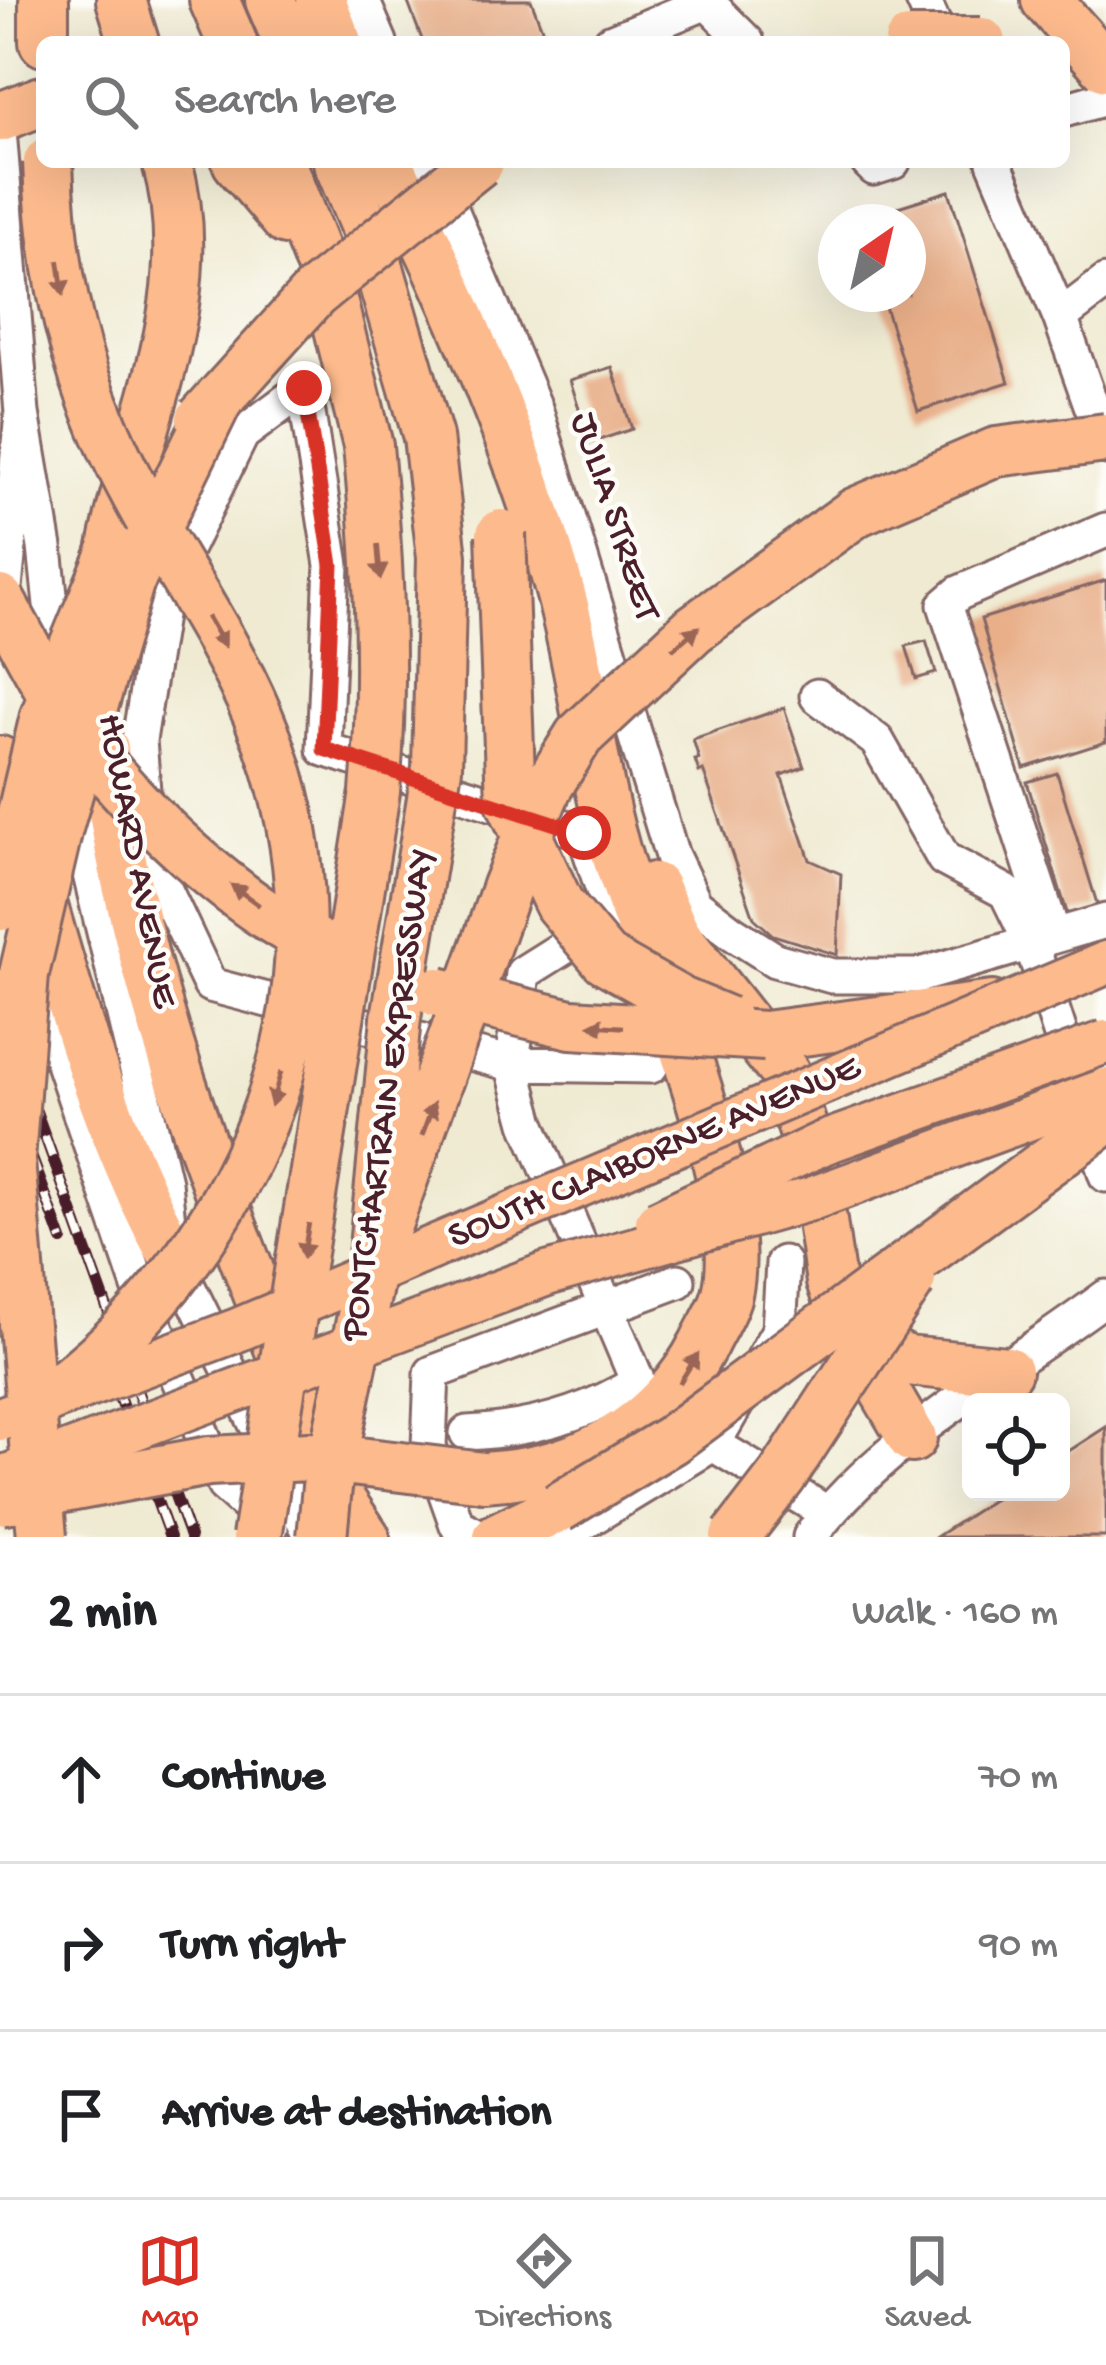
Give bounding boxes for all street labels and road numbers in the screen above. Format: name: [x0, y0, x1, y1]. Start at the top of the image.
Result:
street label: JULIA STREET: [558, 407, 669, 629]
street label: HOWARD AVENUE: [84, 710, 186, 1013]
street label: PONTCHARTRAIN EXPRESSWAY: [332, 846, 447, 1346]
street label: SOUTH CLAIBORNE AVENUE: [442, 1046, 869, 1262]

